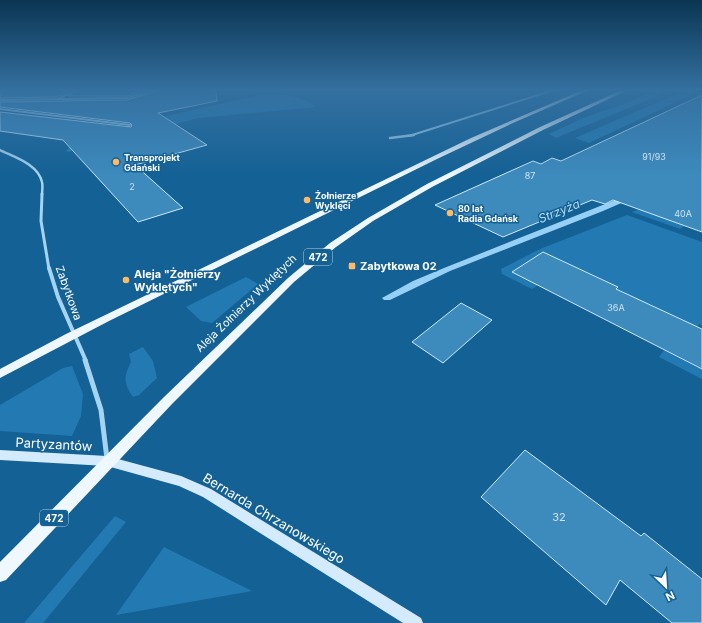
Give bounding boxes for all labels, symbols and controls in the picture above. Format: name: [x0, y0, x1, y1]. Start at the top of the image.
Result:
house number: 91/93: [642, 151, 666, 162]
place label: Transprojekt Gdański: [124, 152, 181, 173]
marker: Transprojekt Gdański: [111, 157, 121, 167]
house number: 87: [525, 170, 535, 181]
house number: 2: [129, 181, 135, 192]
place label: Żołnierze Wyklęci: [315, 190, 357, 211]
marker: Żołnierze Wyklęci: [302, 195, 312, 205]
water label: Strzyża: [536, 196, 582, 226]
place label: 80 lat Radia Gdańsk: [458, 203, 519, 224]
marker: 80 lat Radia Gdańsk: [445, 208, 455, 218]
house number: 40A: [674, 208, 692, 219]
road number: 472: [304, 249, 332, 265]
street label: Aleja Żołnierzy Wyklętych: [193, 251, 299, 355]
place label: Zabytkowa 02: [360, 259, 437, 273]
marker: Zabytkowa 02: [347, 261, 357, 271]
street label: Zabytkowa: [53, 264, 85, 322]
place label: Aleja "Żołnierzy Wyklętych": [134, 267, 221, 294]
marker: Aleja "Żołnierzy Wyklętych": [121, 275, 131, 285]
house number: 36A: [607, 302, 625, 313]
street label: Partyzantów: [15, 434, 93, 454]
street label: Bernarda Chrzanowskiego: [200, 469, 348, 567]
road number: 472: [40, 510, 68, 526]
house number: 32: [552, 510, 566, 524]
north arrow: [646, 567, 686, 607]
text: N: [663, 588, 677, 604]

